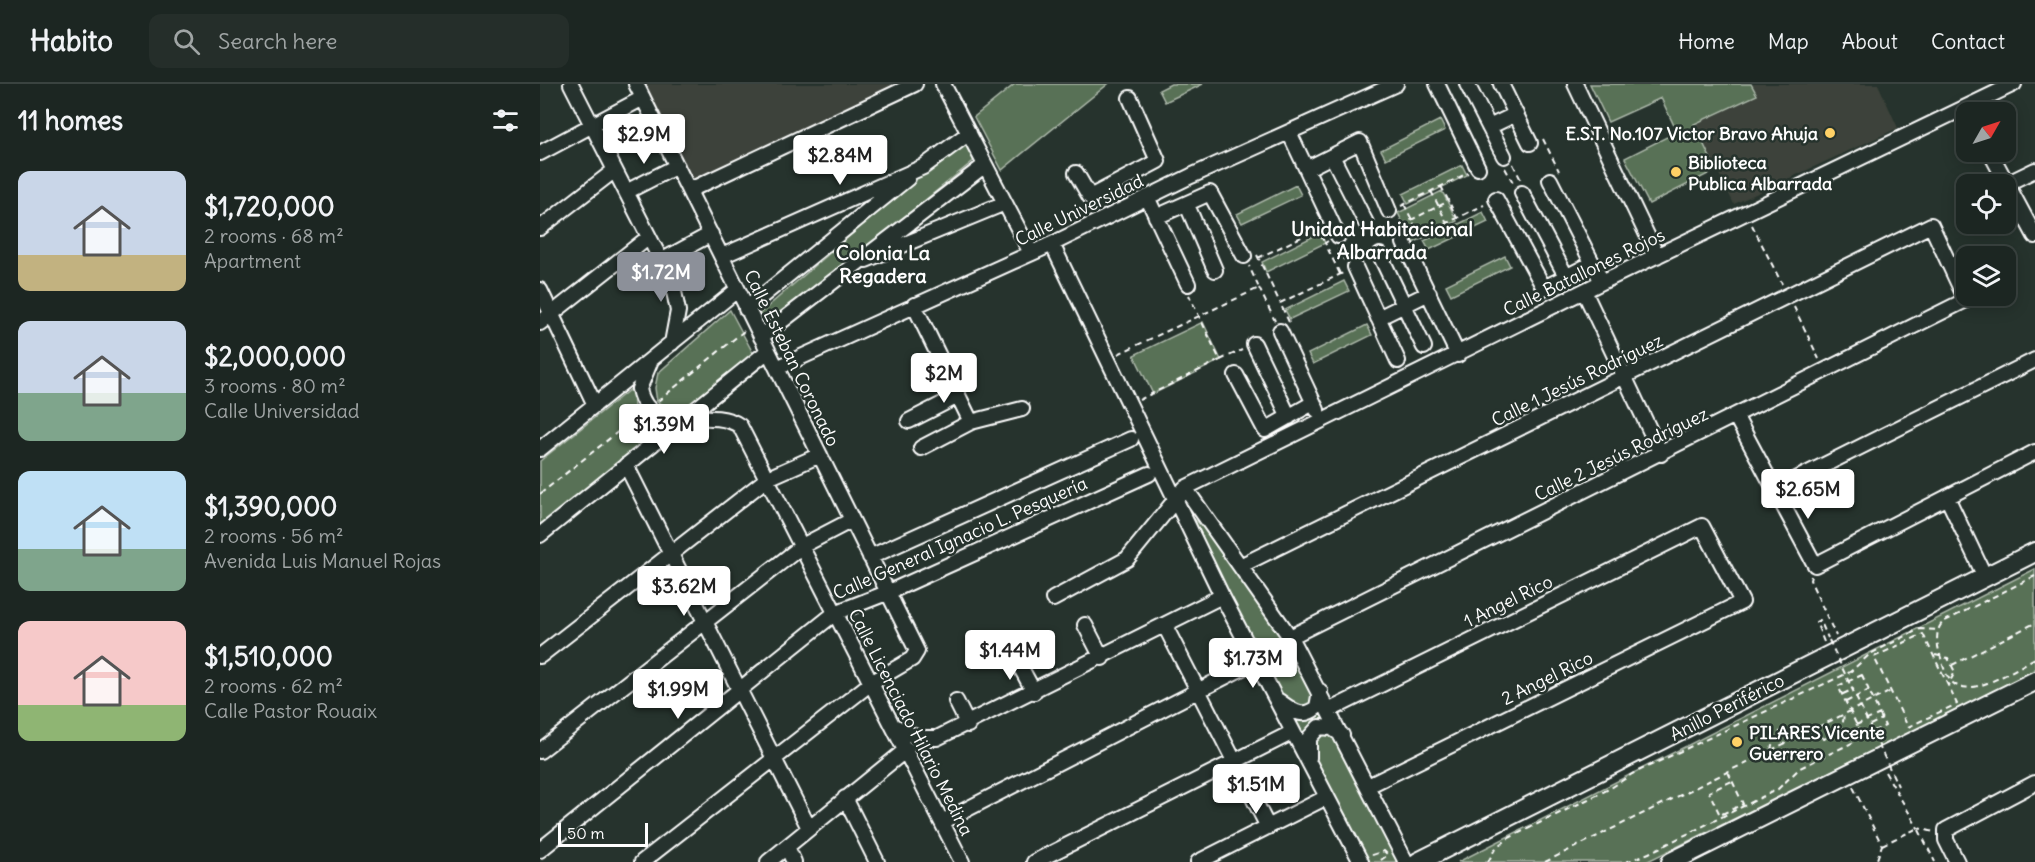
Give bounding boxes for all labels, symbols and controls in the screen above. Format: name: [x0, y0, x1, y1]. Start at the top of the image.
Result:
search box: [149, 14, 569, 68]
text: Habito: [30, 23, 113, 59]
icon: search: [170, 25, 203, 58]
text: Search here: [218, 27, 337, 55]
text: Home: [1678, 28, 1735, 55]
text: Map: [1768, 28, 1809, 55]
text: About: [1842, 28, 1898, 55]
text: Contact: [1931, 28, 2005, 55]
north arrow: [1956, 102, 2016, 162]
map controls: [1956, 102, 2016, 306]
text: 11 homes: [18, 104, 123, 137]
icon: filters: [489, 104, 522, 137]
pin: $2.9M: [602, 114, 686, 165]
text: $2.9M: [617, 121, 671, 146]
place label: E.S.T. No.107 Victor Bravo Ahuja: [1566, 122, 1818, 145]
marker: E.S.T. No.107 Victor Bravo Ahuja: [1823, 126, 1837, 140]
pin: $2.84M: [791, 135, 889, 186]
text: $2.84M: [807, 142, 873, 167]
place label: Biblioteca Publica Albarrada: [1688, 151, 1832, 195]
marker: Biblioteca Publica Albarrada: [1669, 165, 1683, 179]
street label: Calle Universidad: [1011, 169, 1147, 251]
button: locate: [1956, 174, 2016, 234]
text: $1,720,000: [204, 190, 335, 223]
icon: home: [66, 195, 138, 267]
district label: Unidad Habitacional Albarrada: [1291, 216, 1473, 264]
text: 2 rooms · 68 m²: [204, 223, 344, 248]
street label: Calle Batallones Rojos: [1499, 223, 1669, 321]
district label: Colonia La Regadera: [836, 240, 931, 288]
button: layers: [1956, 246, 2016, 306]
text: Apartment: [204, 248, 301, 273]
pin: $1.72M: [612, 252, 710, 303]
text: $1.72M: [631, 259, 691, 284]
street label: Calle Esteban Coronado: [739, 266, 845, 450]
street label: Calle 1 Jesús Rodríguez: [1488, 328, 1667, 431]
text: $2,000,000: [204, 340, 346, 373]
icon: home: [66, 345, 138, 417]
pin: $2M: [915, 353, 973, 404]
text: $2M: [925, 360, 963, 385]
text: 3 rooms · 80 m²: [204, 373, 346, 398]
text: Calle Universidad: [204, 398, 360, 423]
street label: Calle 2 Jesús Rodríguez: [1530, 402, 1712, 506]
pin: $1.39M: [615, 404, 713, 455]
text: $1.39M: [633, 411, 695, 436]
pin: $2.65M: [1759, 469, 1857, 520]
street label: Calle General Ignacio L. Pesquería: [829, 471, 1091, 605]
text: $2.65M: [1775, 476, 1841, 501]
text: $1,390,000: [204, 490, 337, 523]
icon: home: [66, 495, 138, 567]
text: 2 rooms · 56 m²: [204, 523, 344, 548]
text: Avenida Luis Manuel Rojas: [204, 548, 441, 573]
pin: $3.62M: [635, 566, 733, 617]
street label: 1 Angel Rico: [1460, 570, 1556, 632]
text: $3.62M: [651, 573, 717, 598]
street label: Calle Licenciado Hilario Medina: [844, 605, 978, 839]
pin: $1.44M: [961, 630, 1059, 681]
text: $1.44M: [979, 637, 1041, 662]
pin: $1.73M: [1204, 638, 1302, 689]
text: $1,510,000: [204, 640, 333, 673]
icon: home: [66, 645, 138, 717]
text: $1.73M: [1223, 645, 1283, 670]
street label: 2 Angel Rico: [1498, 646, 1596, 710]
street label: Anillo Periférico: [1666, 668, 1788, 746]
pin: $1.99M: [629, 669, 727, 720]
text: 2 rooms · 62 m²: [204, 673, 343, 698]
text: $1.99M: [647, 676, 709, 701]
text: Calle Pastor Rouaix: [204, 698, 377, 723]
place label: PILARES Vicente Guerrero: [1749, 721, 1885, 765]
marker: PILARES Vicente Guerrero: [1730, 735, 1744, 749]
pin: $1.51M: [1207, 764, 1305, 815]
text: $1.51M: [1227, 771, 1285, 796]
scale bar: [558, 820, 648, 848]
text: 50 m: [567, 823, 605, 843]

